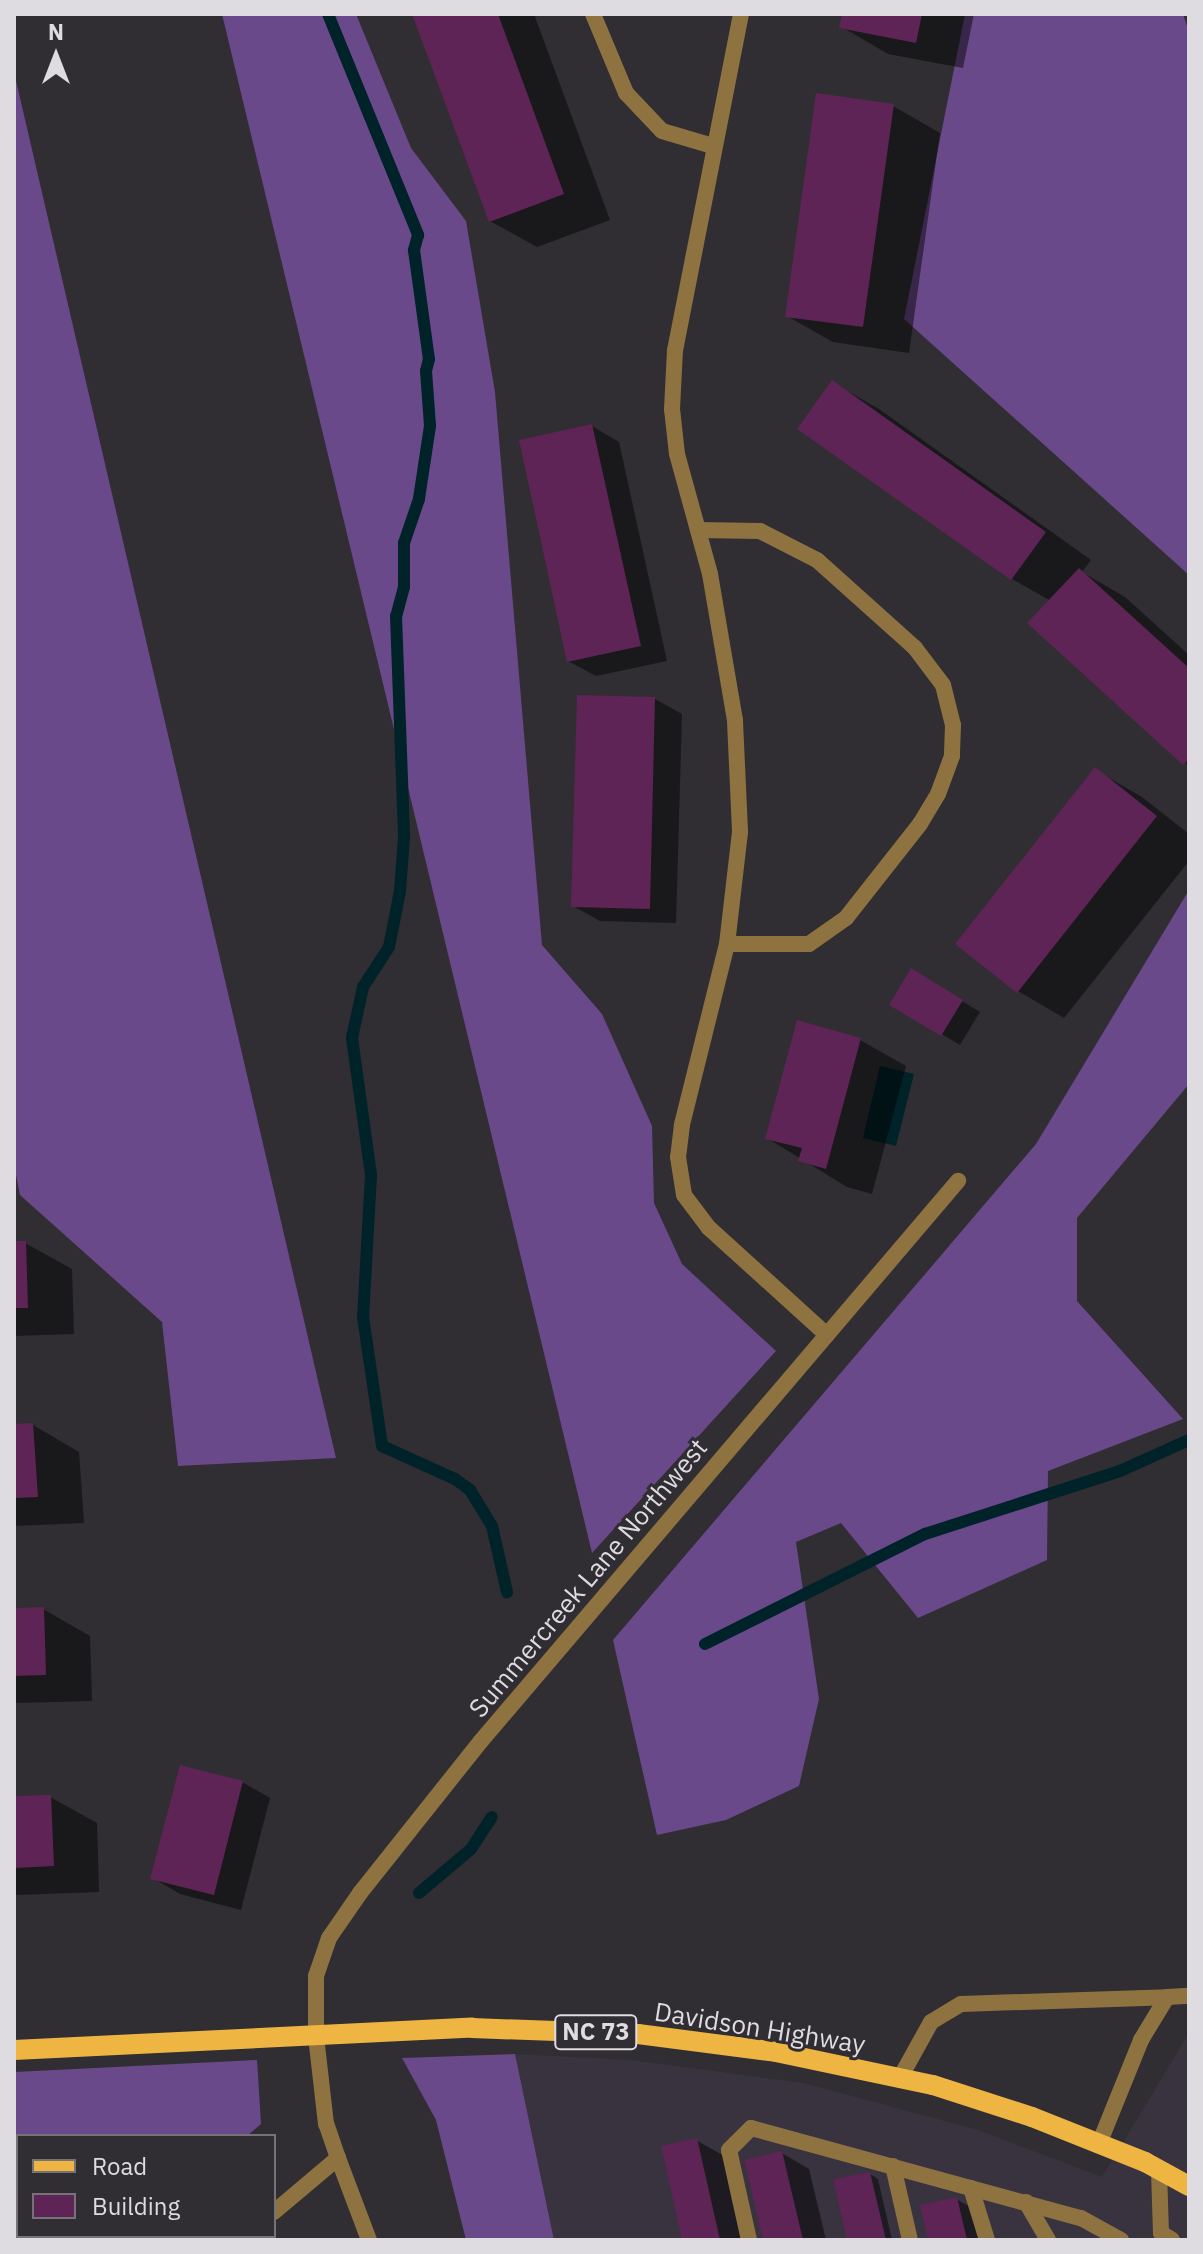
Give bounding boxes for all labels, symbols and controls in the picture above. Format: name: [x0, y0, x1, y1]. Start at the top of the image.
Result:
north arrow: [16, 16, 96, 96]
text: N: [48, 17, 64, 46]
street label: Summercreek Lane Northwest: [462, 1432, 714, 1724]
street label: Davidson Highway: [652, 1996, 868, 2060]
road number: NC 73: [554, 2012, 638, 2052]
legend: [16, 2134, 276, 2238]
text: Road: [92, 2150, 147, 2182]
text: Building: [92, 2190, 180, 2222]

